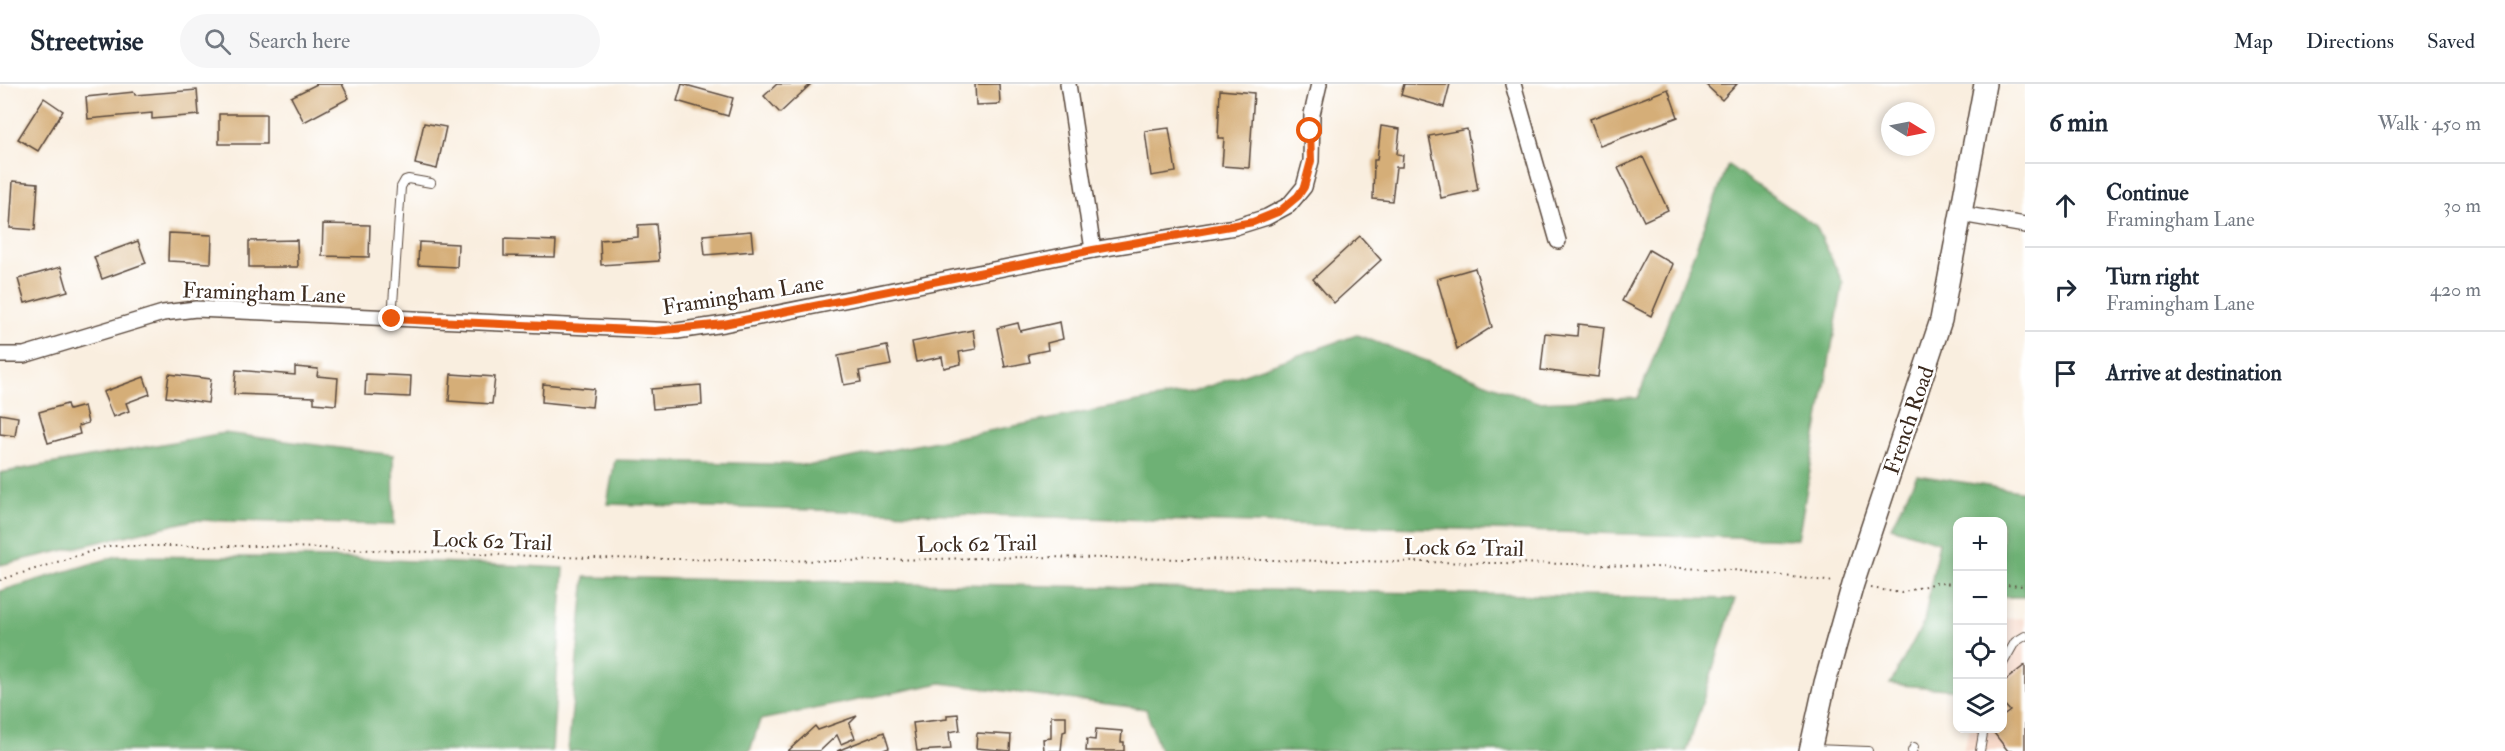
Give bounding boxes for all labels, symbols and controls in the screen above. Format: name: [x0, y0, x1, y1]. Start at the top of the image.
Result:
search box: [180, 14, 600, 68]
text: Streetwise: [30, 24, 144, 59]
icon: search: [201, 25, 234, 58]
text: Search here: [249, 27, 350, 55]
text: Map: [2233, 28, 2273, 55]
text: Directions: [2306, 28, 2394, 55]
text: Saved: [2427, 28, 2475, 55]
north arrow: [1881, 102, 1935, 156]
text: 6 min: [2049, 107, 2108, 139]
text: Walk · 450 m: [2378, 111, 2481, 136]
route start: [1296, 117, 1322, 143]
text: Continue: [2106, 179, 2189, 207]
icon: ahead: [2049, 189, 2082, 222]
text: 30 m: [2443, 193, 2481, 218]
text: Framingham Lane: [2106, 207, 2255, 232]
text: Turn right: [2106, 263, 2199, 291]
street label: Framingham Lane: [660, 268, 826, 322]
icon: right: [2049, 273, 2082, 306]
street label: Framingham Lane: [182, 276, 346, 310]
text: 420 m: [2430, 277, 2481, 302]
text: Framingham Lane: [2106, 291, 2255, 316]
route end: [378, 305, 404, 331]
icon: arrive: [2049, 357, 2082, 390]
text: Arrive at destination: [2106, 359, 2282, 387]
street label: French Road: [1877, 362, 1941, 478]
map controls: [1953, 517, 2007, 733]
button: +: [1953, 517, 2007, 571]
street label: Lock 62 Trail: [431, 525, 553, 557]
street label: Lock 62 Trail: [917, 529, 1038, 559]
street label: Lock 62 Trail: [1404, 533, 1525, 563]
button: −: [1953, 571, 2007, 625]
button: locate: [1953, 625, 2007, 679]
button: layers: [1953, 679, 2007, 733]

